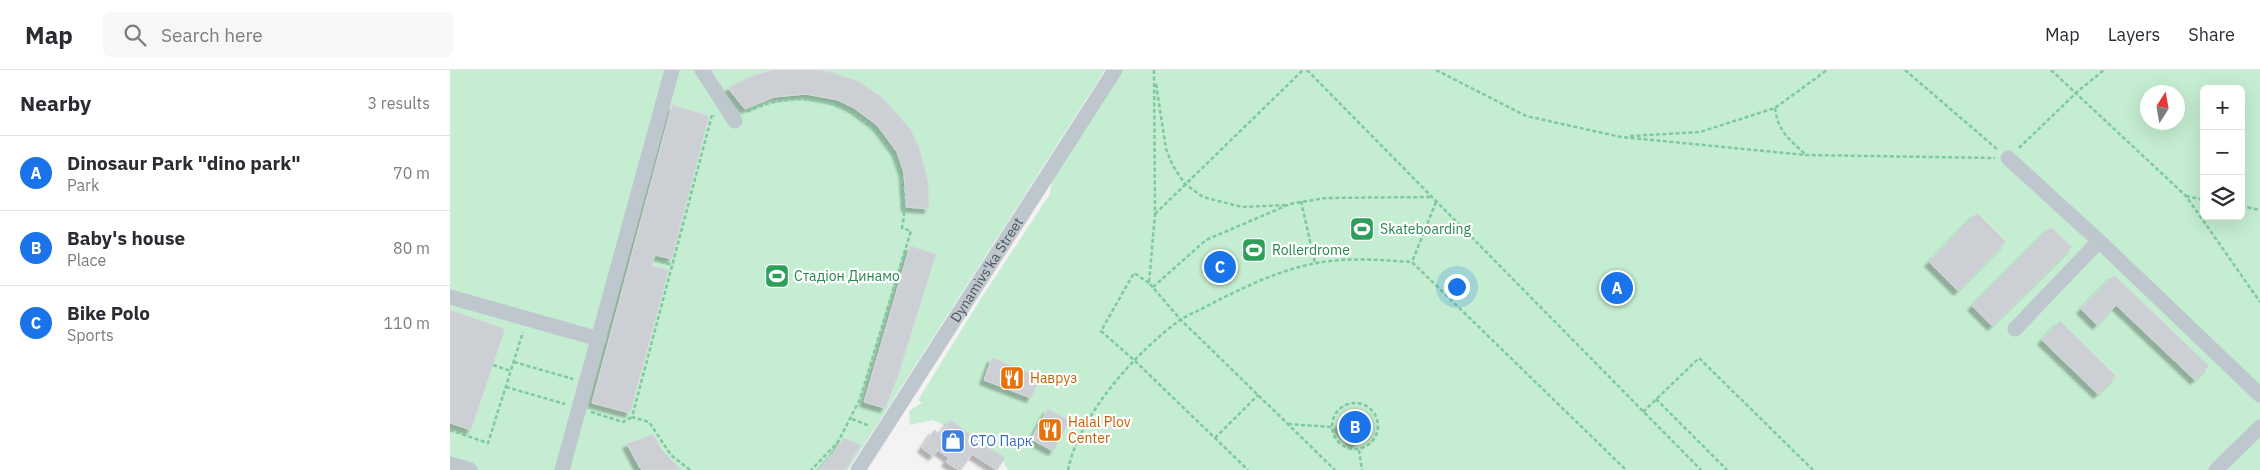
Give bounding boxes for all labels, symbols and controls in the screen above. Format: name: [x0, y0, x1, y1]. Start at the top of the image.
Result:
search box: [103, 12, 453, 57]
text: Map: [25, 19, 73, 51]
icon: search: [121, 21, 149, 49]
text: Search here: [161, 23, 263, 47]
text: Map: [2045, 23, 2080, 46]
text: Layers: [2108, 23, 2160, 46]
text: Share: [2188, 23, 2235, 46]
north arrow: [2140, 85, 2185, 130]
map controls: [2200, 85, 2245, 220]
button: +: [2200, 85, 2245, 130]
text: Nearby: [20, 89, 91, 117]
text: 3 results: [367, 93, 430, 113]
button: −: [2200, 130, 2245, 175]
text: Dinosaur Park "dino park": [67, 151, 301, 175]
text: A: [31, 163, 41, 183]
text: 70 m: [393, 163, 430, 183]
text: Park: [67, 175, 99, 195]
button: layers: [2200, 175, 2245, 220]
street label: Dynamivs'ka Street: [946, 214, 1027, 326]
sports icon: Skateboarding: [1349, 216, 1375, 242]
place label: Skateboarding: [1380, 220, 1472, 238]
text: Baby's house: [67, 226, 185, 250]
sports icon: Rollerdrome: [1241, 237, 1267, 263]
text: B: [31, 238, 41, 258]
text: 80 m: [393, 238, 430, 258]
place label: Rollerdrome: [1272, 241, 1350, 259]
pin: C: [1204, 248, 1236, 286]
text: Place: [67, 250, 106, 270]
sports icon: Стадіон Динамо: [764, 263, 790, 289]
place label: Стадіон Динамо: [794, 267, 900, 285]
pin: A: [1601, 269, 1633, 307]
your location: [1444, 274, 1470, 300]
text: Bike Polo: [67, 301, 150, 325]
text: C: [31, 313, 41, 333]
text: 110 m: [383, 313, 430, 333]
text: Sports: [67, 325, 114, 345]
restaurant icon: Навруз: [999, 365, 1025, 391]
place label: Навруз: [1030, 369, 1077, 387]
pin: B: [1339, 408, 1371, 446]
place label: Halal Plov Center: [1068, 413, 1131, 447]
restaurant icon: Halal Plov Center: [1037, 417, 1063, 443]
shop icon: СТО Парк: [940, 428, 966, 454]
place label: СТО Парк: [970, 432, 1033, 450]

